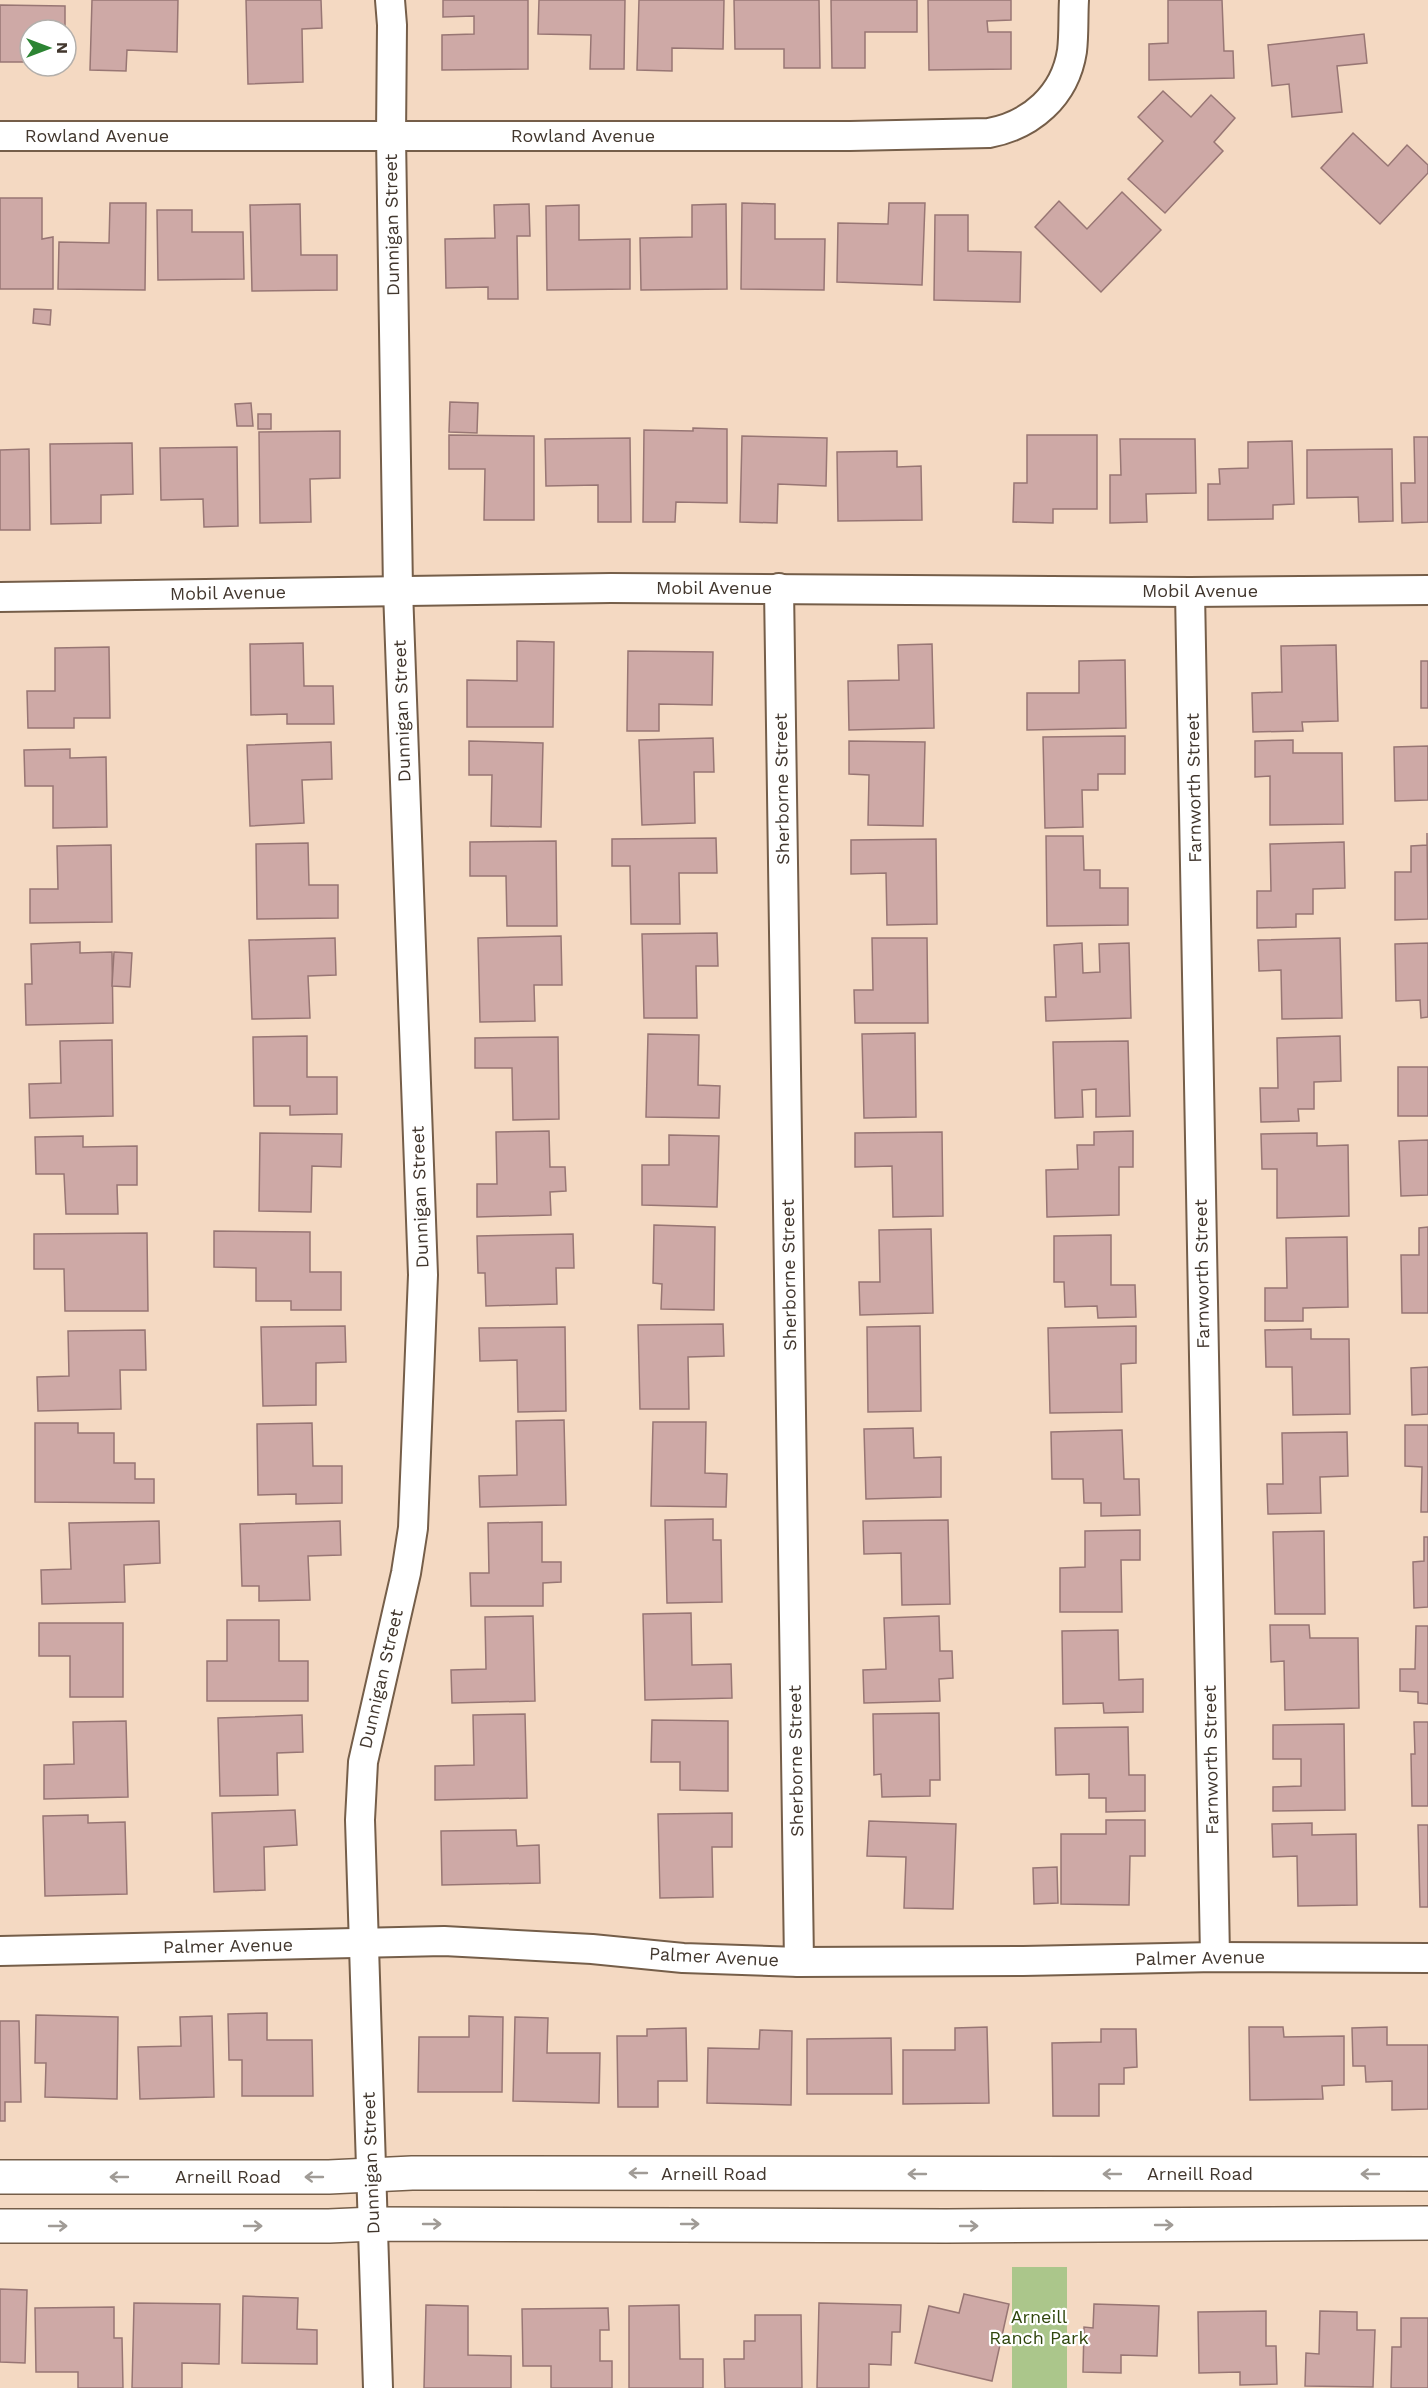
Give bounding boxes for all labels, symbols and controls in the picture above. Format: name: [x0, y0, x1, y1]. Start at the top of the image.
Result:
north arrow: [18, 18, 78, 78]
text: N: [53, 42, 72, 54]
street label: Rowland Avenue: [25, 125, 169, 146]
street label: Rowland Avenue: [511, 125, 655, 146]
street label: Dunnigan Street: [380, 153, 403, 296]
street label: Mobil Avenue: [656, 577, 772, 598]
street label: Mobil Avenue: [1142, 580, 1258, 601]
street label: Mobil Avenue: [170, 581, 286, 604]
street label: Dunnigan Street: [389, 639, 414, 783]
street label: Farnworth Street: [1182, 712, 1205, 863]
street label: Sherborne Street: [770, 713, 793, 865]
street label: Dunnigan Street: [407, 1125, 432, 1269]
street label: Farnworth Street: [1190, 1198, 1213, 1349]
street label: Sherborne Street: [777, 1199, 800, 1351]
street label: Dunnigan Street: [354, 1607, 407, 1751]
street label: Farnworth Street: [1199, 1684, 1222, 1835]
street label: Sherborne Street: [784, 1685, 807, 1837]
street label: Palmer Avenue: [163, 1934, 293, 1957]
street label: Palmer Avenue: [648, 1943, 780, 1970]
street label: Palmer Avenue: [1135, 1946, 1265, 1969]
street label: Dunnigan Street: [358, 2091, 383, 2235]
street label: Arneill Road: [661, 2163, 767, 2184]
street label: Arneill Road: [1147, 2163, 1253, 2184]
street label: Arneill Road: [175, 2166, 281, 2187]
one-way arrow: [628, 2167, 648, 2179]
one-way arrow: [907, 2168, 927, 2180]
one-way arrow: [1102, 2168, 1122, 2180]
one-way arrow: [1360, 2168, 1380, 2180]
one-way arrow: [109, 2171, 129, 2183]
one-way arrow: [304, 2171, 324, 2183]
one-way arrow: [422, 2218, 442, 2230]
one-way arrow: [680, 2218, 700, 2230]
one-way arrow: [1154, 2219, 1174, 2231]
one-way arrow: [48, 2220, 68, 2232]
one-way arrow: [243, 2220, 263, 2232]
one-way arrow: [959, 2220, 979, 2232]
park label: Arneill Ranch Park: [989, 2306, 1089, 2348]

